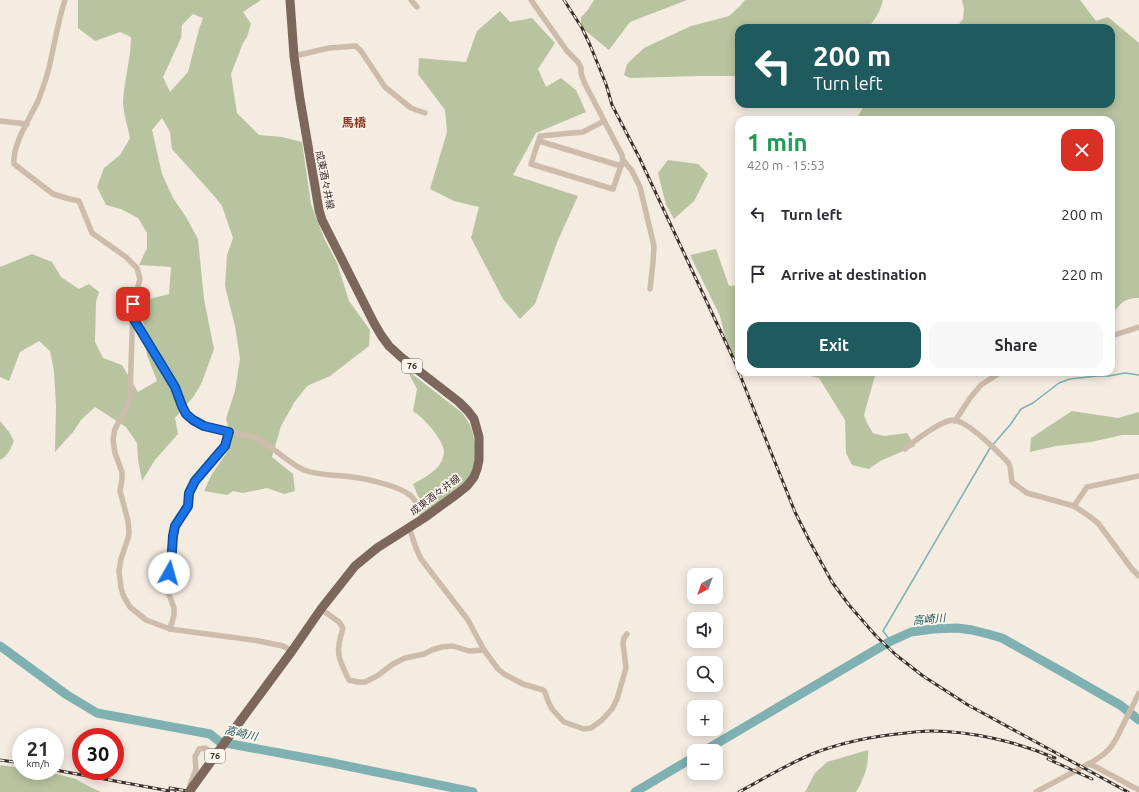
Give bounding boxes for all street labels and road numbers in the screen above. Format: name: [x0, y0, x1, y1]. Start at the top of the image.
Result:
street label: 成東酒々井線: [314, 150, 336, 210]
road number: 76: [402, 359, 422, 373]
street label: 成東酒々井線: [408, 473, 462, 517]
road number: 76: [205, 749, 225, 763]

